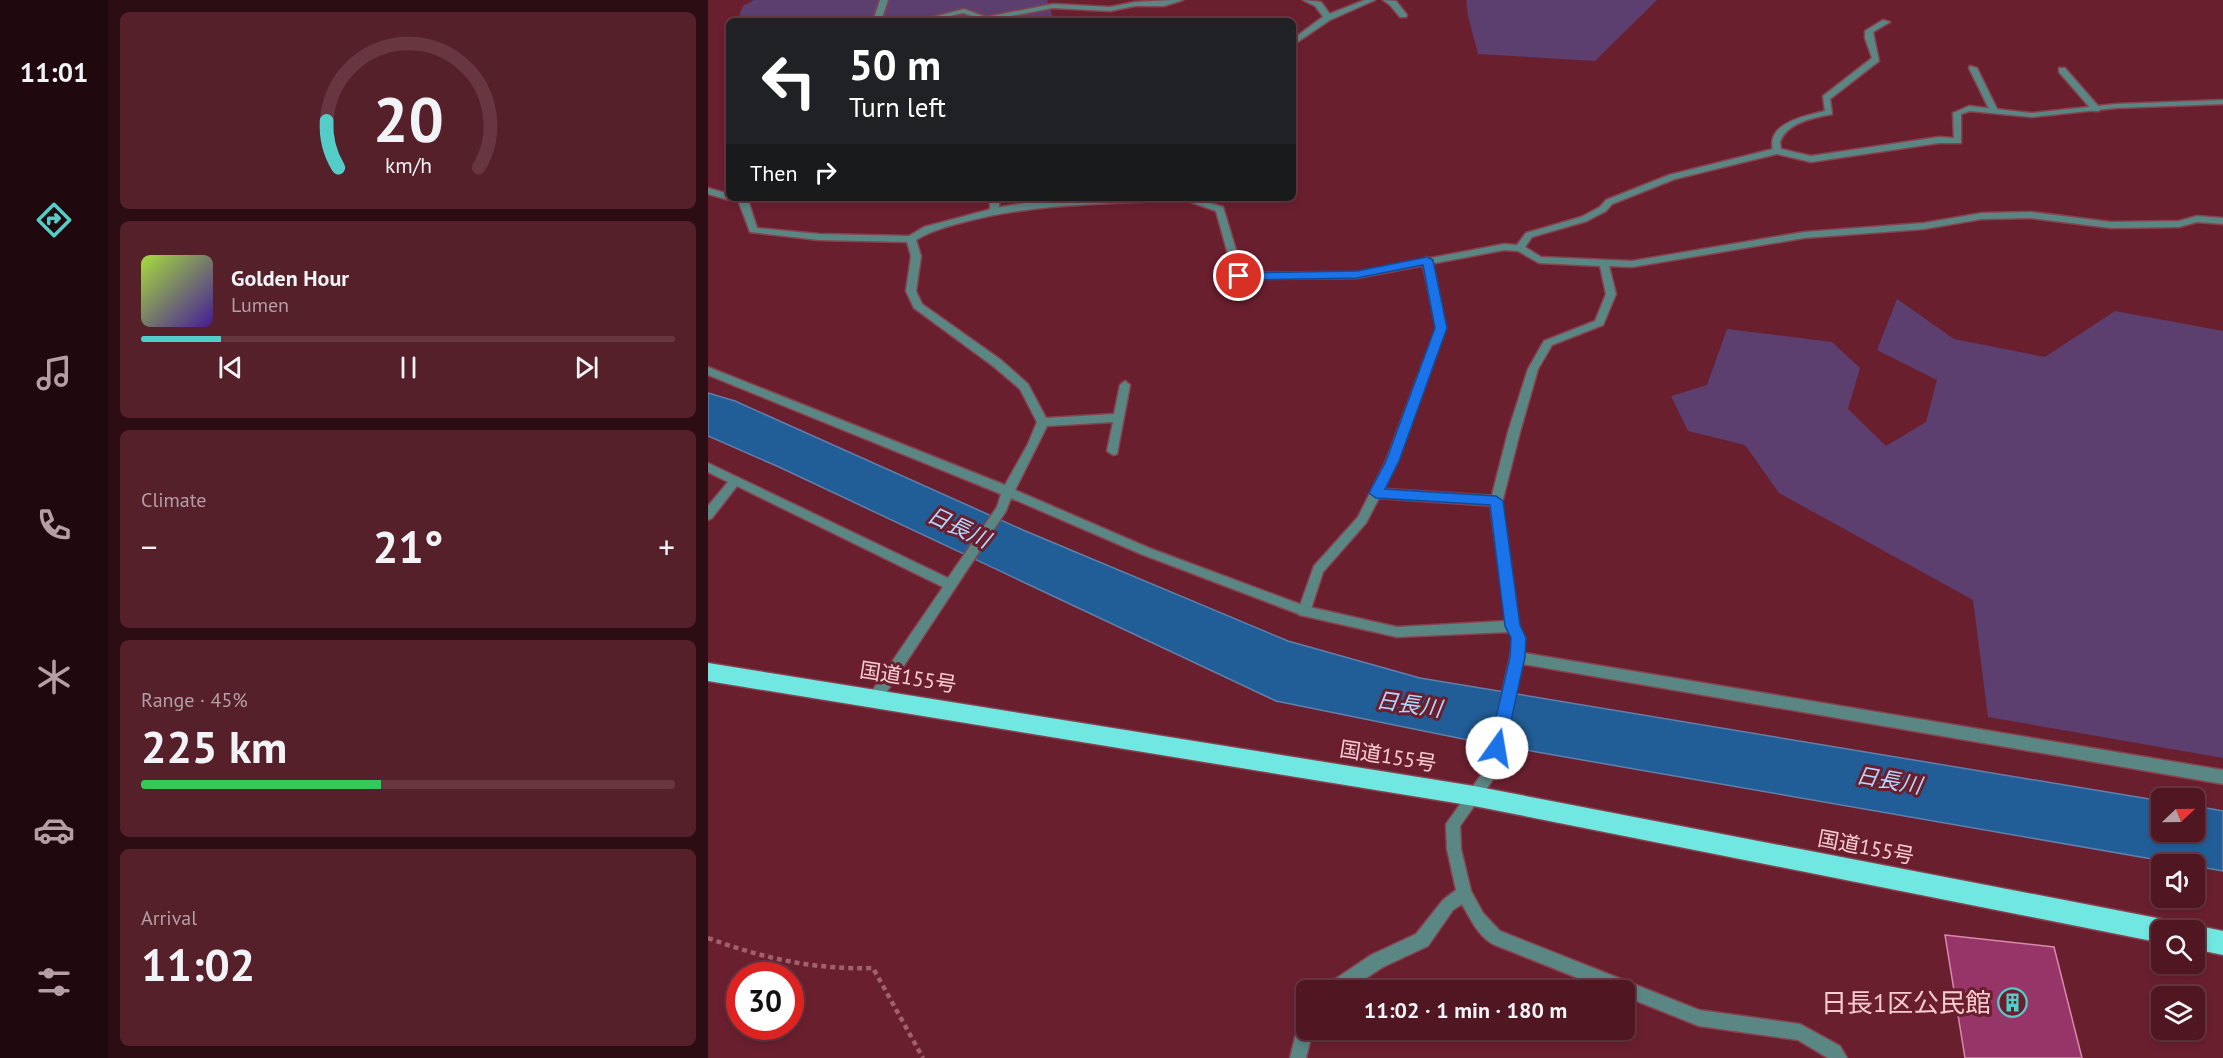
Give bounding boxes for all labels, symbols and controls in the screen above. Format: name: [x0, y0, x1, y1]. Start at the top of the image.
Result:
text: 50 m: [849, 37, 941, 92]
icon: left: [750, 42, 828, 120]
text: 11:01: [20, 55, 88, 89]
text: 20: [373, 78, 443, 159]
text: Turn left: [849, 90, 946, 124]
text: km/h: [384, 151, 431, 179]
icon: right: [809, 156, 842, 189]
text: Then: [750, 159, 797, 187]
icon: directions: [33, 199, 75, 241]
pin: [1213, 250, 1264, 301]
icon: arrive: [1222, 259, 1255, 292]
text: Golden Hour: [231, 264, 349, 292]
text: Lumen: [231, 292, 289, 318]
icon: previous: [214, 351, 247, 384]
icon: pause: [392, 351, 425, 384]
icon: next: [570, 351, 603, 384]
icon: music: [33, 352, 75, 394]
text: Climate: [141, 487, 207, 513]
water label: 日長川: [923, 500, 997, 554]
icon: phone: [33, 504, 75, 546]
text: 21°: [373, 517, 443, 575]
text: −: [141, 525, 158, 568]
text: +: [658, 525, 675, 568]
icon: climate: [33, 656, 75, 698]
street label: 国道155号: [858, 656, 958, 698]
water label: 日長川: [1374, 686, 1446, 723]
text: Range · 45%: [141, 687, 248, 713]
position arrow: [1465, 716, 1529, 780]
text: 225 km: [141, 717, 287, 775]
street label: 国道155号: [1338, 735, 1438, 777]
water label: 日長川: [1854, 760, 1926, 800]
north arrow: [2151, 788, 2205, 842]
map controls: [2151, 788, 2205, 1040]
icon: car: [33, 809, 75, 851]
street label: 国道155号: [1816, 824, 1916, 870]
button: sound: [2151, 854, 2205, 908]
text: Arrival: [141, 905, 197, 931]
button: search: [2151, 920, 2205, 974]
text: 11:02: [141, 935, 255, 993]
icon: filters: [33, 961, 75, 1003]
speed limit sign: 30: [726, 962, 804, 1040]
place label: 日長1区公民館: [1821, 986, 1991, 1019]
building icon: 日長1区公民館: [1996, 986, 2028, 1018]
button: layers: [2151, 986, 2205, 1040]
text: 11:02 · 1 min · 180 m: [1364, 996, 1567, 1024]

